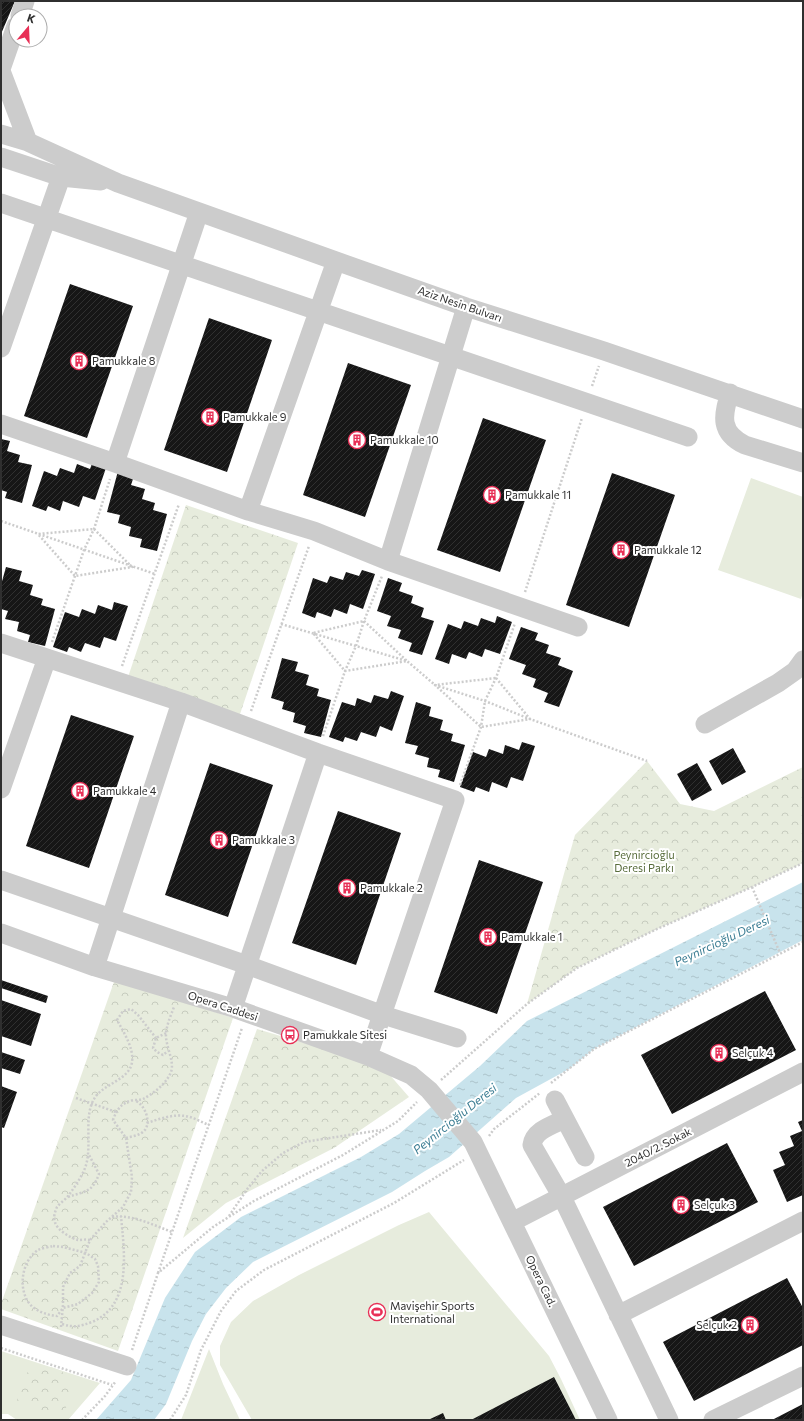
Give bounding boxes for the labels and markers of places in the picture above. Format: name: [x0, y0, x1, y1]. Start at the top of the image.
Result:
building icon: Pamukkale 8: [69, 351, 89, 371]
place label: Pamukkale 8: [92, 354, 156, 367]
building icon: Pamukkale 9: [200, 407, 220, 427]
place label: Pamukkale 9: [223, 410, 287, 423]
building icon: Pamukkale 10: [347, 430, 367, 450]
place label: Pamukkale 10: [370, 433, 439, 446]
building icon: Pamukkale 11: [482, 485, 502, 505]
place label: Pamukkale 11: [505, 488, 571, 501]
building icon: Pamukkale 12: [611, 540, 631, 560]
place label: Pamukkale 12: [634, 543, 702, 556]
building icon: Pamukkale 4: [70, 781, 90, 801]
place label: Pamukkale 4: [93, 784, 157, 797]
building icon: Pamukkale 3: [209, 830, 229, 850]
place label: Pamukkale 3: [232, 833, 295, 846]
building icon: Pamukkale 2: [337, 878, 357, 898]
place label: Pamukkale 2: [360, 881, 423, 894]
building icon: Pamukkale 1: [478, 927, 498, 947]
place label: Pamukkale 1: [501, 930, 562, 943]
bus stop icon: Pamukkale Sitesi: [280, 1025, 300, 1045]
place label: Pamukkale Sitesi: [303, 1028, 387, 1041]
building icon: Selçuk 4: [709, 1043, 729, 1063]
place label: Selçuk 4: [732, 1046, 774, 1059]
building icon: Selçuk 3: [671, 1195, 691, 1215]
place label: Selçuk 3: [694, 1198, 735, 1211]
place label: Mavişehir Sports International: [390, 1299, 474, 1325]
sports icon: Mavişehir Sports International: [367, 1302, 387, 1322]
building icon: Selçuk 2: [740, 1315, 760, 1335]
place label: Selçuk 2: [696, 1318, 737, 1331]

